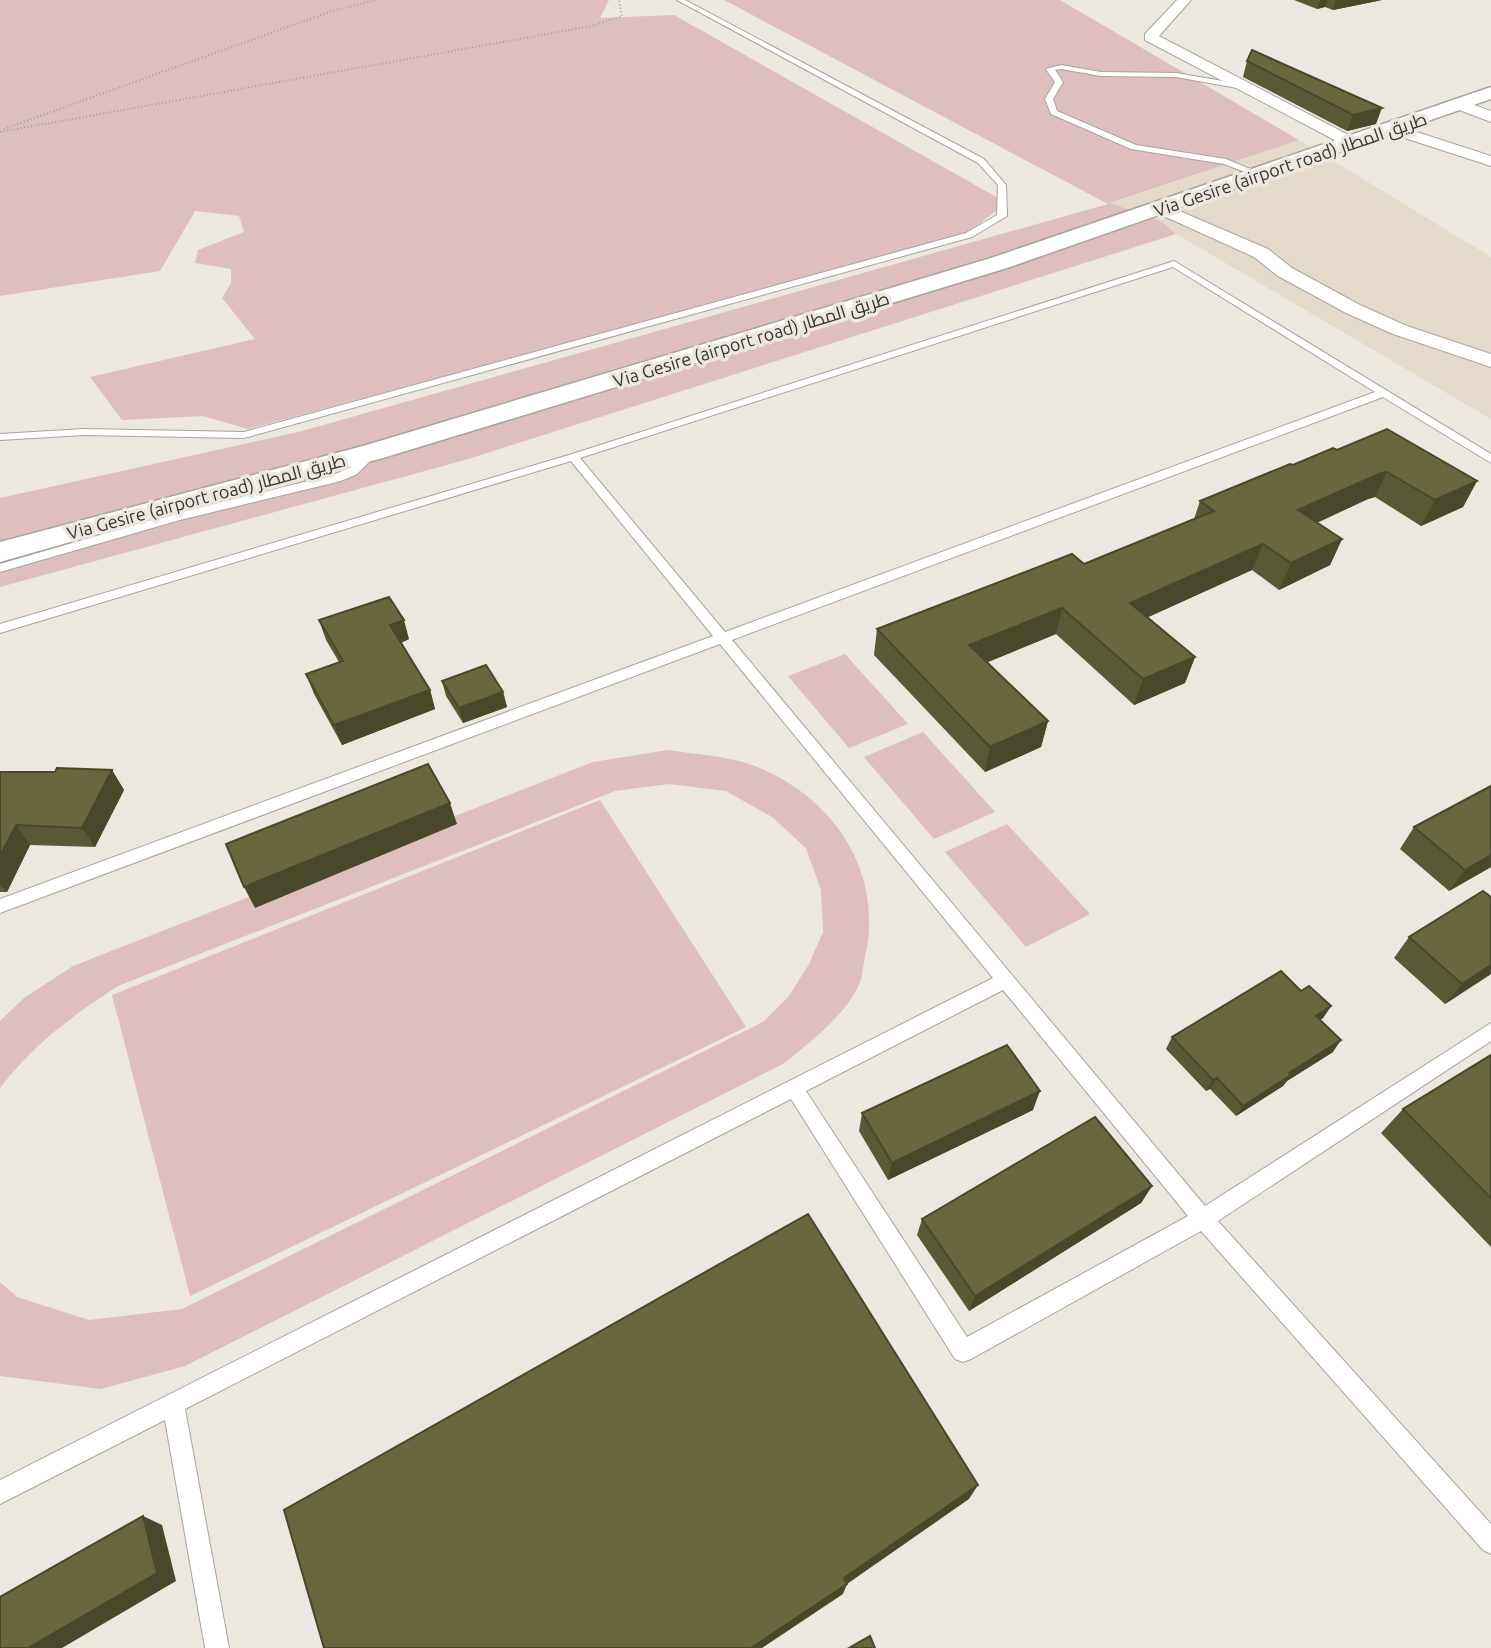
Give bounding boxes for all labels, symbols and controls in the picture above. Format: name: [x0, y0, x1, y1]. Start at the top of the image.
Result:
street label: Via Gesire (airport road) طريق المطار: [1151, 108, 1430, 223]
street label: Via Gesire (airport road) طريق المطار: [611, 287, 892, 393]
street label: Via Gesire (airport road) طريق المطار: [65, 449, 348, 546]

